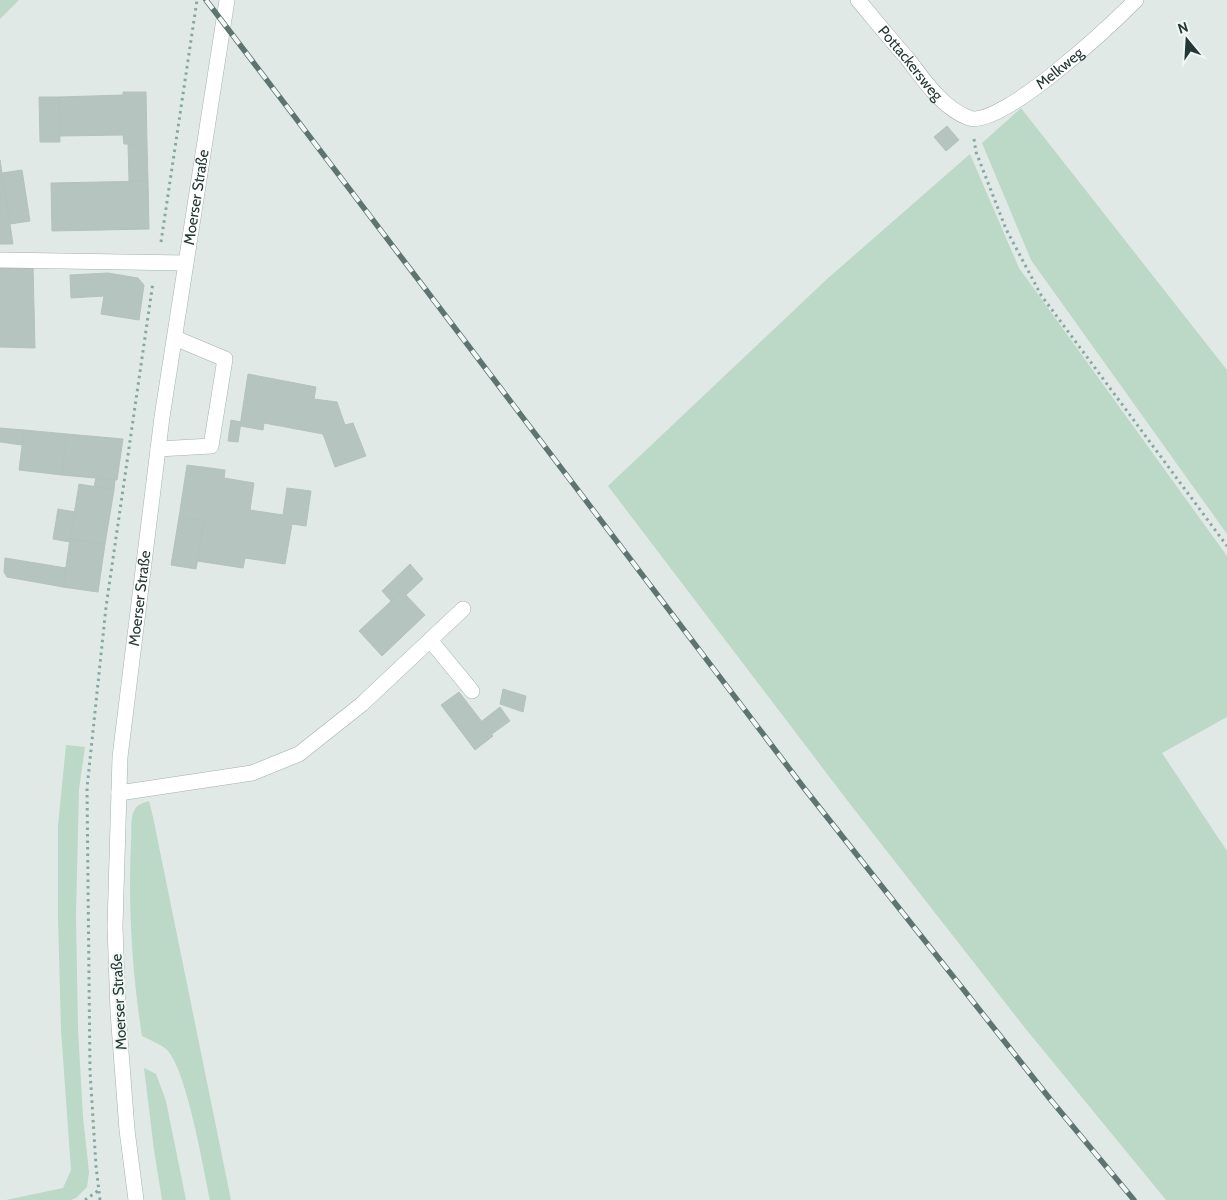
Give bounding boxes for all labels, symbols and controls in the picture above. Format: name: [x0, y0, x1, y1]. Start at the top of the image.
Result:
north arrow: [1162, 15, 1212, 65]
text: N: [1175, 18, 1190, 38]
street label: Pottackersweg: [874, 22, 947, 105]
street label: Melkweg: [1032, 43, 1087, 93]
street label: Moerser Straße: [180, 148, 213, 246]
street label: Moerser Straße: [125, 549, 154, 647]
street label: Moerser Straße: [107, 953, 131, 1051]

